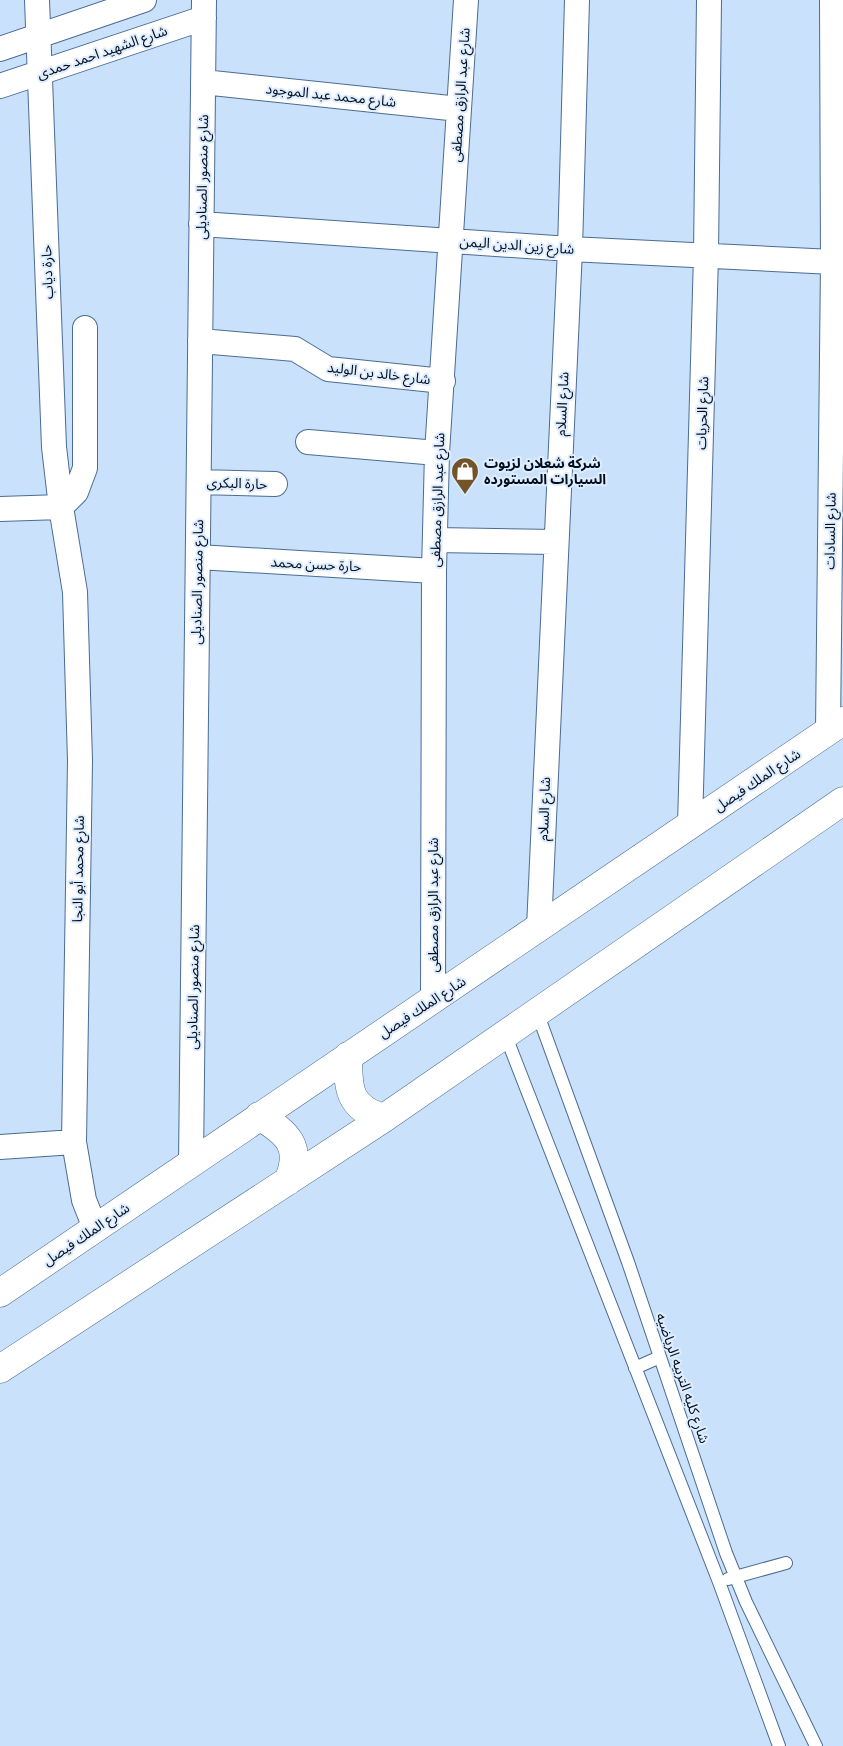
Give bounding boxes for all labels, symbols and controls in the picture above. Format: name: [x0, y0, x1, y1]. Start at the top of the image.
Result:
street label: شارع الشهيد احمد حمدى: [34, 21, 170, 85]
street label: شارع عبد الرازق مصطفى: [446, 27, 476, 163]
street label: شارع محمد عبد الموجود: [265, 79, 397, 113]
street label: شارع منصور الصناديلى: [192, 114, 214, 240]
street label: شارع زين الدين اليمن: [459, 232, 575, 260]
street label: حارة دياب: [37, 244, 57, 300]
street label: شارع خالد بن الوليد: [326, 358, 432, 390]
street label: شارع السلام: [551, 371, 575, 437]
street label: شارع الحريات: [692, 376, 714, 450]
street label: شارع عبد الرازق مصطفى: [426, 432, 450, 568]
place label: شركة شعلان لزيوت السيارات المستورده: [484, 454, 606, 488]
shop icon: شركة شعلان لزيوت السيارات المستورده: [450, 456, 480, 495]
street label: حارة البكرى: [206, 473, 268, 493]
street label: شارع السادات: [820, 492, 842, 570]
street label: شارع منصور الصناديلى: [187, 519, 209, 645]
street label: حارة حسن محمد: [270, 553, 362, 575]
street label: شارع الملك فيصل: [710, 744, 805, 817]
street label: شارع السلام: [534, 776, 556, 842]
street label: شارع محمد أبو النجا: [68, 815, 90, 923]
street label: شارع عبد الرازق مصطفى: [424, 838, 444, 972]
street label: شارع منصور الصناديلى: [183, 924, 205, 1050]
street label: شارع الملك فيصل: [375, 972, 470, 1044]
street label: شارع الملك فيصل: [39, 1198, 134, 1271]
street label: شارع كليه التربيه الرياضيه: [650, 1310, 714, 1446]

